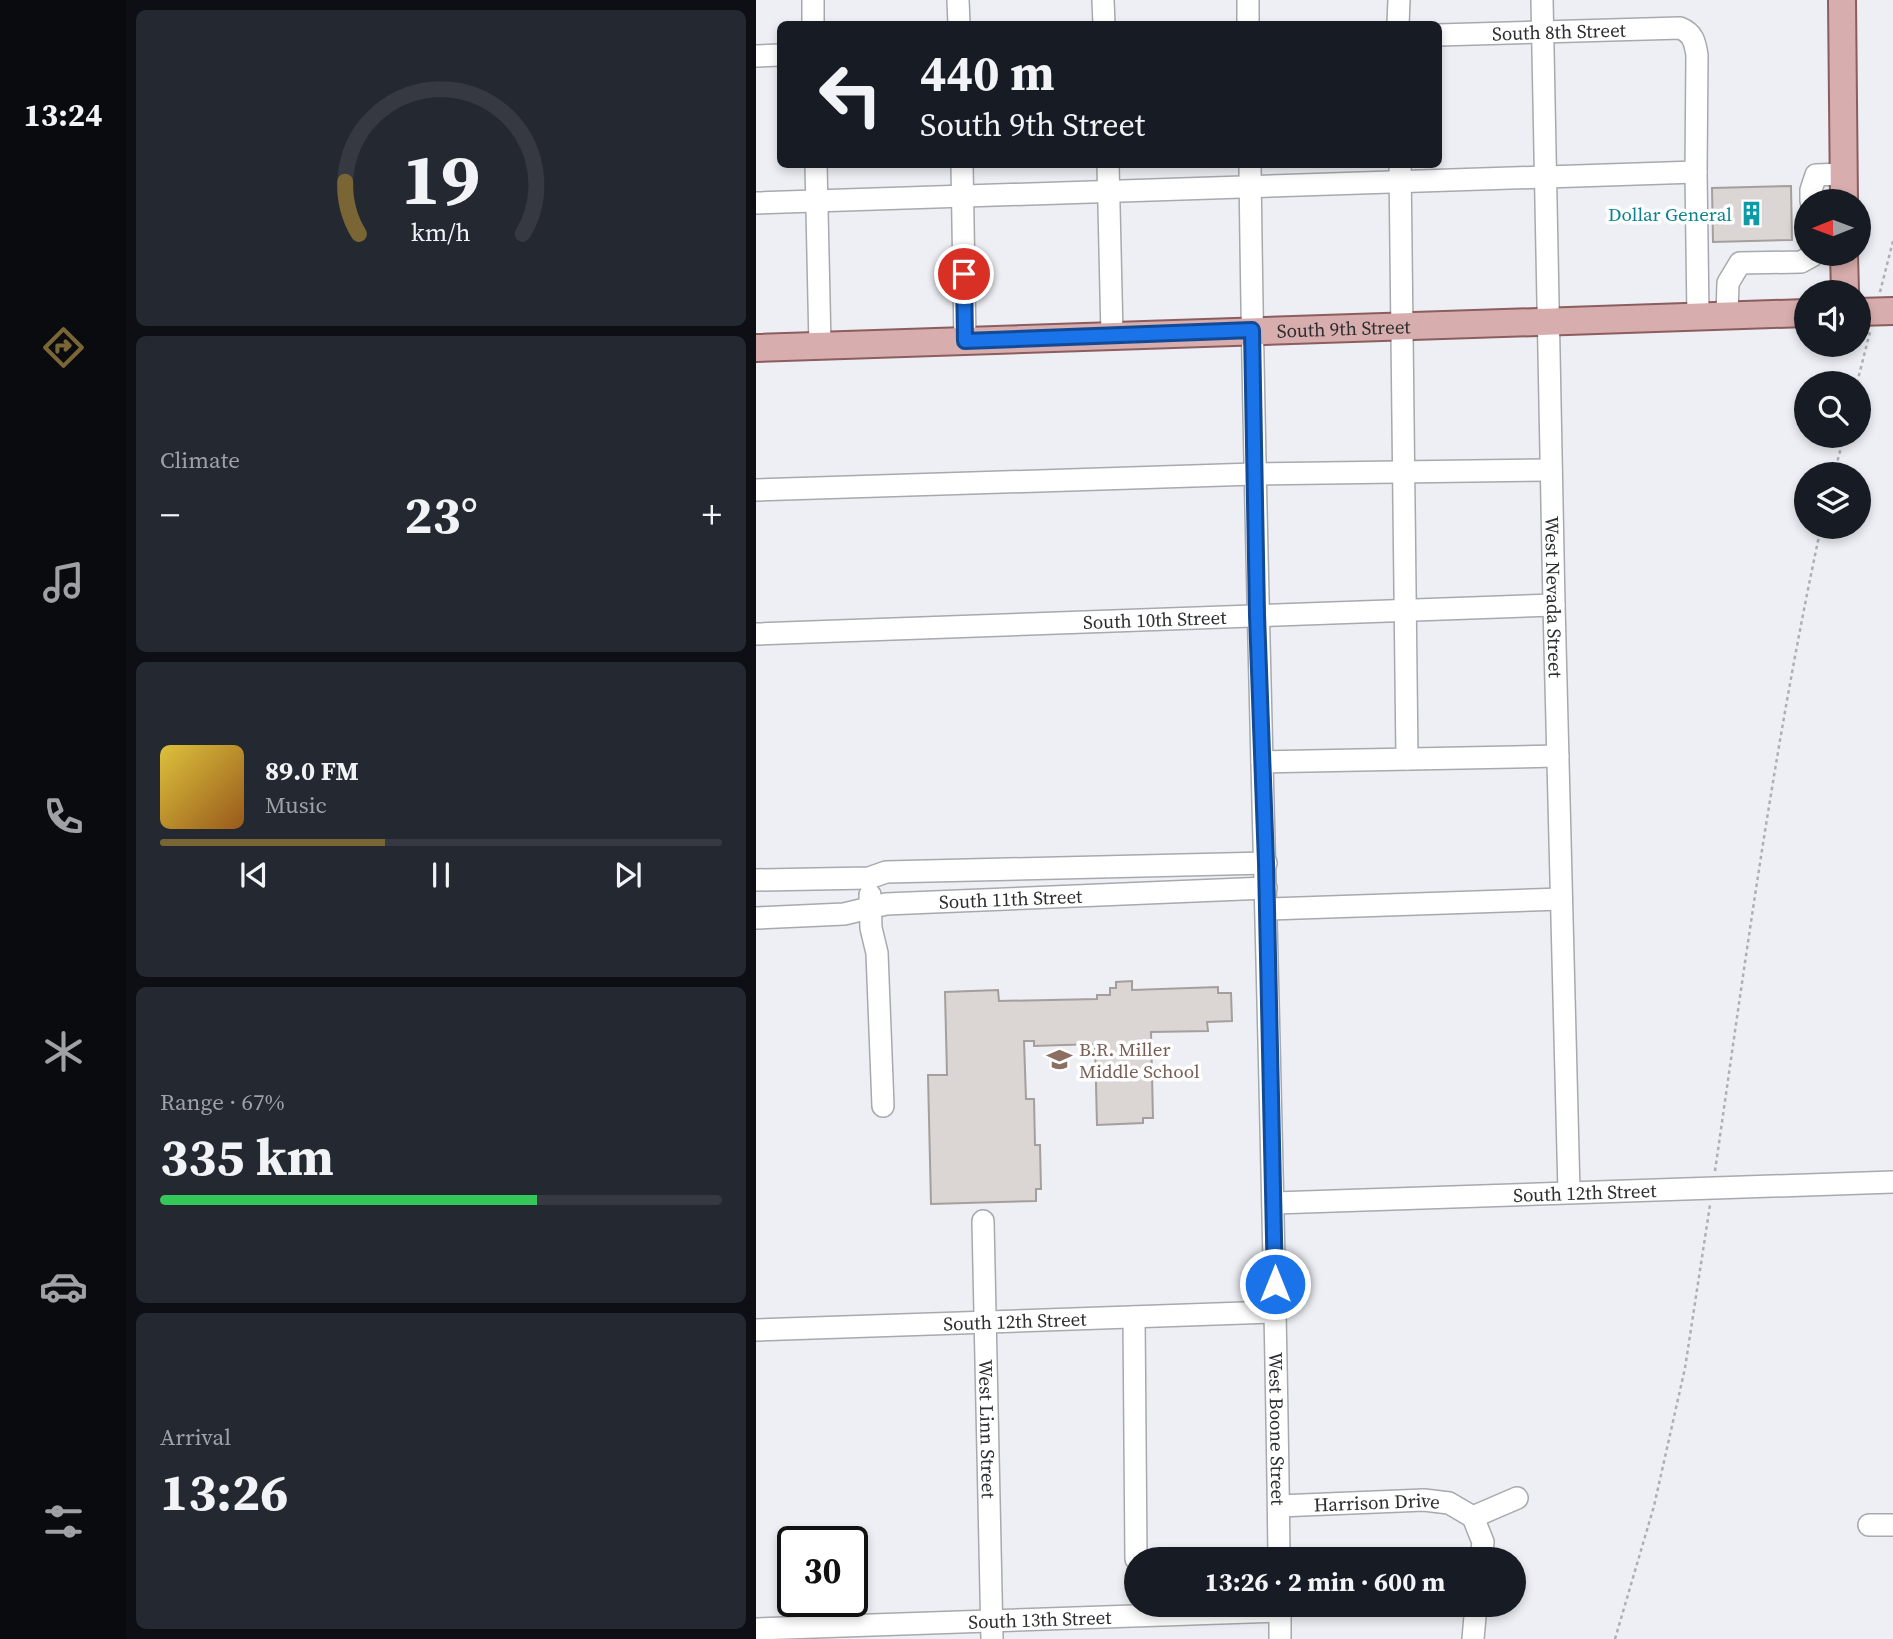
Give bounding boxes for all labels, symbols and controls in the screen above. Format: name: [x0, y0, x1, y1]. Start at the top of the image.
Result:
street label: South 8th Street: [1492, 17, 1627, 46]
text: 440 m: [920, 39, 1055, 106]
icon: left: [805, 49, 896, 140]
text: 13:24: [24, 93, 102, 137]
text: South 9th Street: [920, 103, 1145, 147]
text: 19: [402, 129, 480, 228]
north arrow: [1794, 189, 1871, 266]
map controls: [1794, 189, 1871, 539]
building icon: Dollar General: [1738, 200, 1766, 228]
place label: Dollar General: [1608, 201, 1732, 227]
text: km/h: [411, 215, 471, 249]
pin: [934, 244, 994, 304]
icon: arrive: [945, 255, 983, 293]
button: sound: [1794, 280, 1871, 357]
street label: South 9th Street: [1276, 313, 1412, 344]
icon: directions: [39, 323, 88, 372]
button: search: [1794, 371, 1871, 448]
text: Climate: [160, 444, 240, 476]
button: layers: [1794, 462, 1871, 539]
text: 23°: [404, 479, 478, 550]
text: −: [160, 489, 180, 541]
text: +: [702, 489, 722, 541]
street label: West Nevada Street: [1539, 516, 1569, 679]
icon: music: [39, 558, 88, 607]
street label: South 10th Street: [1083, 604, 1228, 635]
text: 89.0 FM: [265, 753, 359, 789]
text: Music: [265, 789, 327, 821]
icon: phone: [39, 792, 88, 841]
icon: previous: [235, 856, 273, 894]
icon: pause: [422, 856, 460, 894]
icon: next: [609, 856, 647, 894]
street label: South 11th Street: [938, 883, 1084, 915]
icon: climate: [39, 1027, 88, 1076]
place label: B.R. Miller Middle School: [1079, 1036, 1200, 1084]
school or university icon: B.R. Miller Middle School: [1045, 1046, 1073, 1074]
text: Range · 67%: [160, 1086, 285, 1118]
text: 335 km: [160, 1121, 334, 1192]
street label: South 12th Street: [1513, 1177, 1658, 1208]
position arrow: [1238, 1247, 1312, 1321]
icon: car: [39, 1262, 88, 1311]
street label: South 12th Street: [943, 1306, 1088, 1336]
street label: West Boone Street: [1263, 1352, 1291, 1506]
street label: West Linn Street: [973, 1359, 1002, 1500]
text: Arrival: [160, 1421, 231, 1453]
text: 13:26: [160, 1456, 288, 1527]
street label: Harrison Drive: [1313, 1487, 1442, 1518]
icon: filters: [39, 1497, 88, 1546]
speed limit sign: 30: [777, 1526, 868, 1617]
text: 13:26 · 2 min · 600 m: [1205, 1564, 1445, 1600]
street label: South 13th Street: [968, 1604, 1113, 1635]

